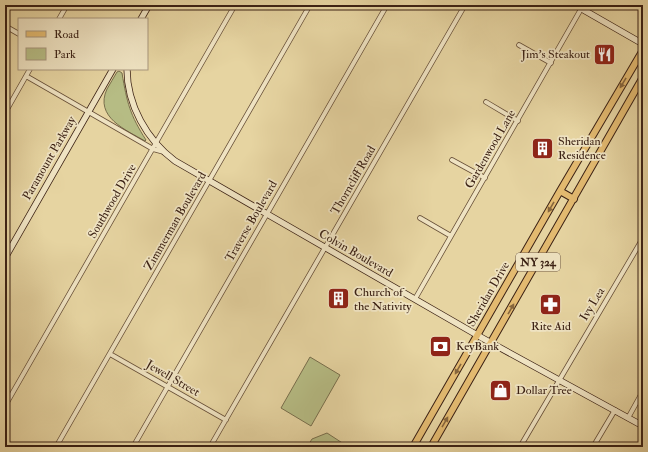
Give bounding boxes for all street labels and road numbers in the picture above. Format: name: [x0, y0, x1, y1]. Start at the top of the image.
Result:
street label: Gardenwood Lane: [462, 107, 519, 191]
street label: Paramount Parkway: [19, 113, 80, 203]
street label: Thorncliff Road: [328, 143, 379, 217]
street label: Southwood Drive: [85, 161, 140, 241]
street label: Zimmerman Boulevard: [141, 169, 210, 273]
street label: Traverse Boulevard: [222, 178, 281, 265]
street label: Colvin Boulevard: [316, 226, 395, 281]
road number: NY 324: [516, 253, 560, 271]
street label: Sheridan Drive: [464, 259, 513, 329]
street label: Ivy Lea: [577, 284, 609, 324]
street label: Jewell Street: [142, 357, 202, 400]

